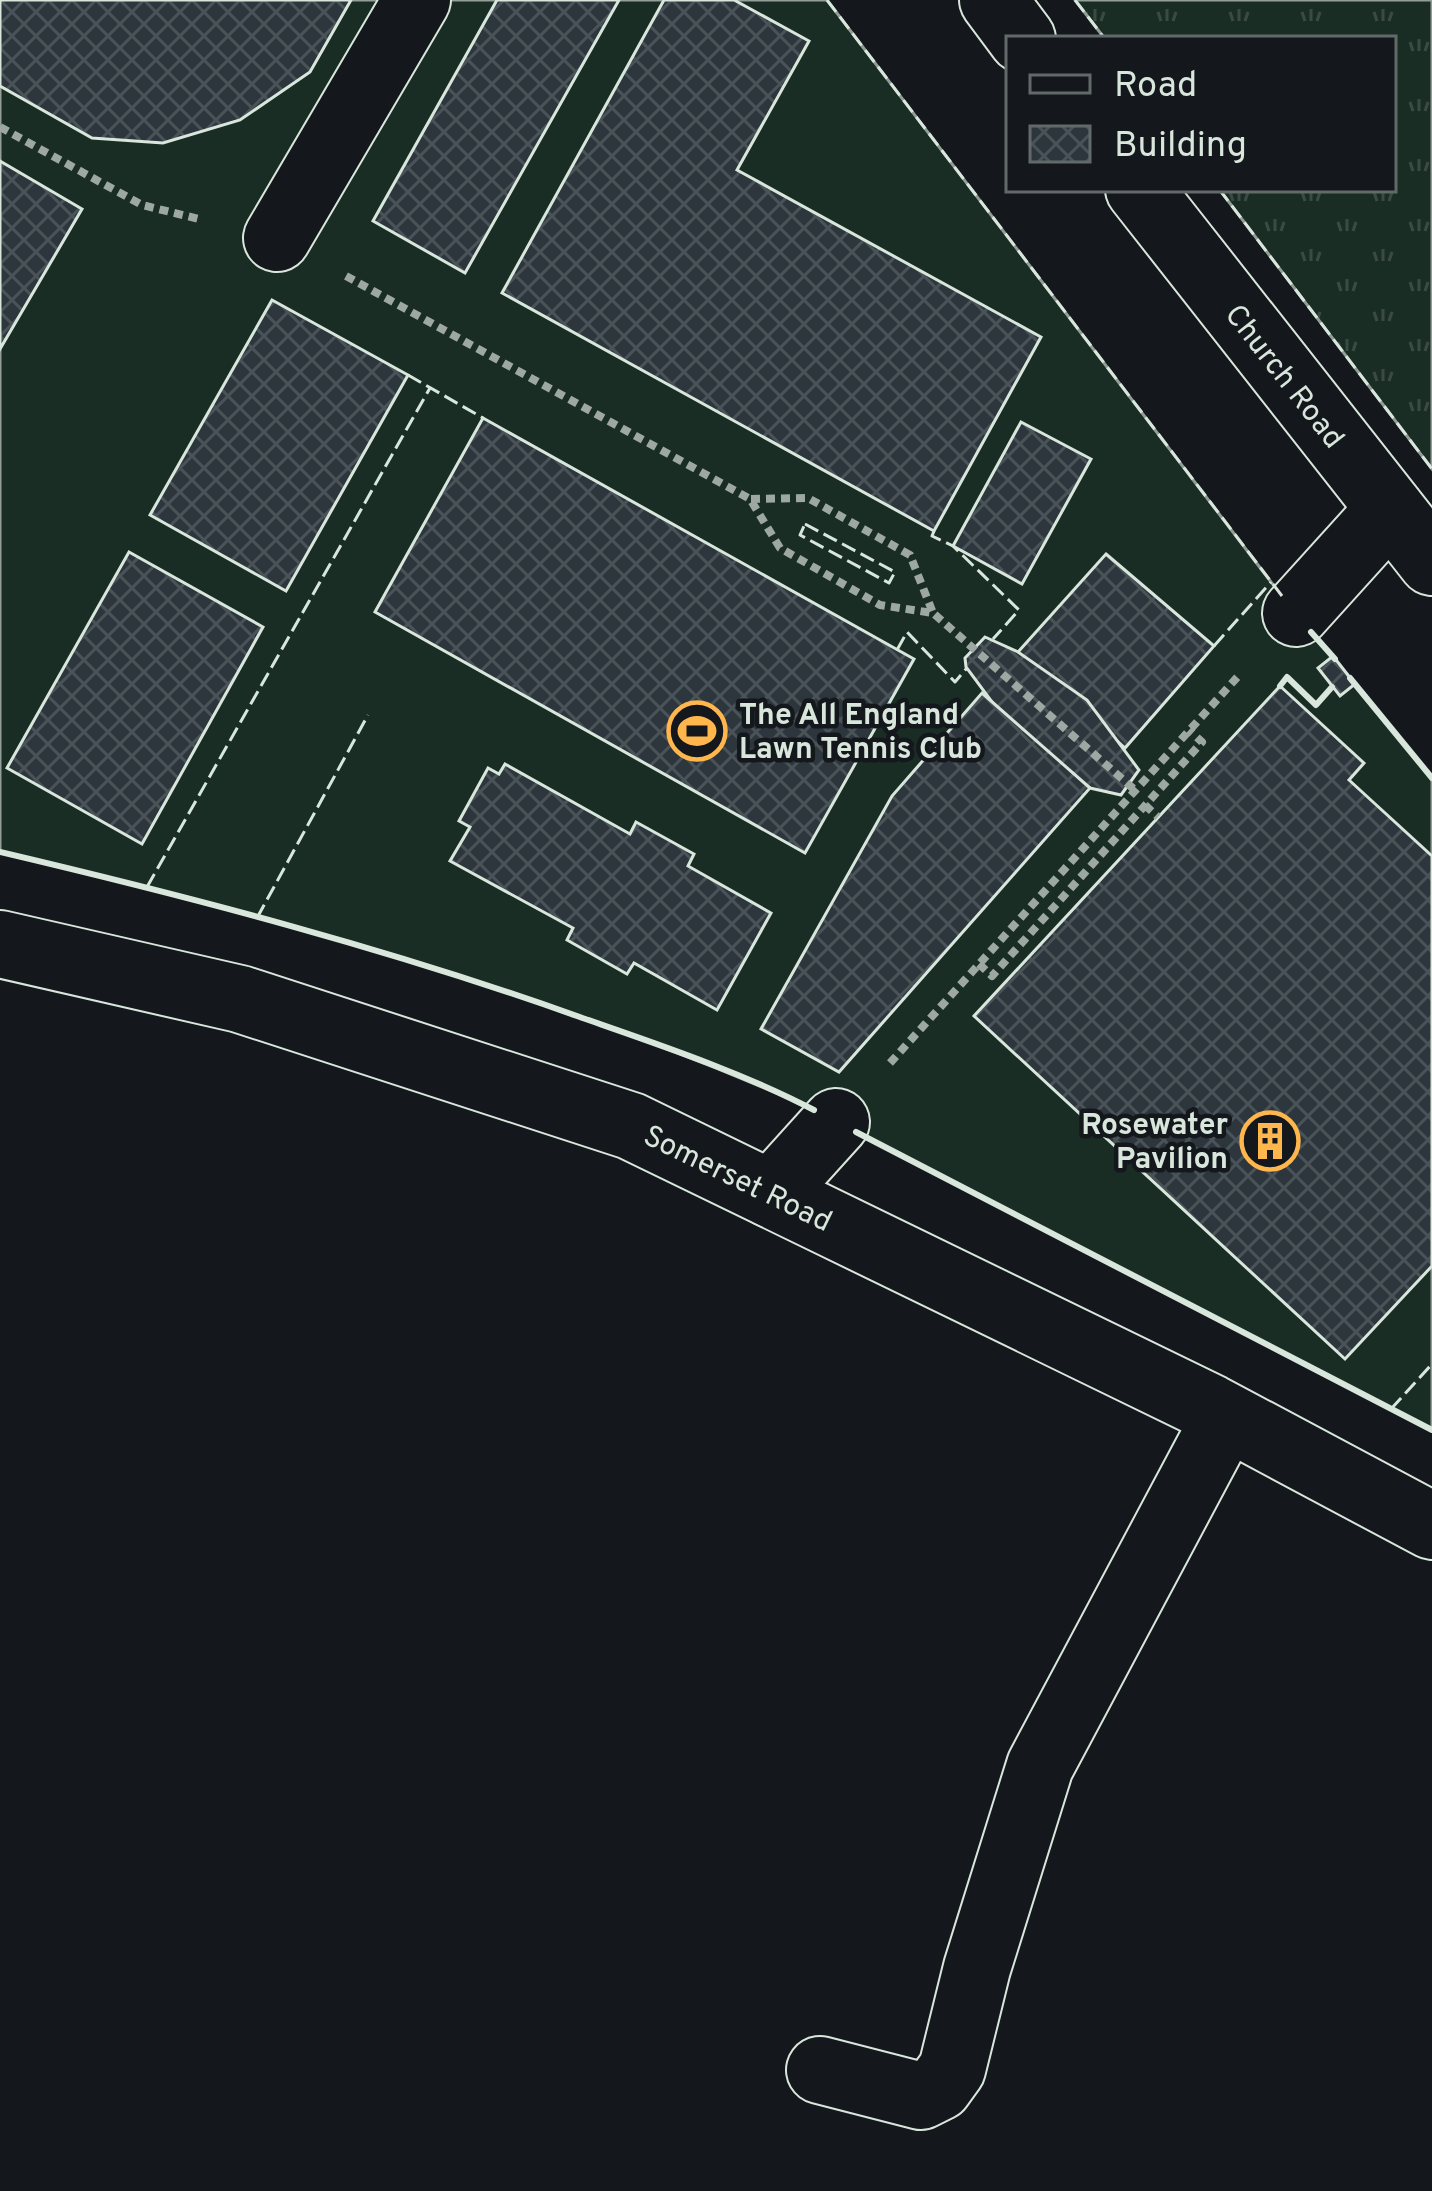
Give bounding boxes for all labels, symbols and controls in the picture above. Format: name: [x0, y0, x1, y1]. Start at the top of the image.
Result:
legend: [1006, 36, 1396, 192]
text: Road: [1114, 64, 1197, 110]
text: Building: [1114, 124, 1247, 170]
street label: Church Road: [1215, 298, 1351, 457]
place label: The All England Lawn Tennis Club: [739, 698, 982, 769]
sports icon: The All England Lawn Tennis Club: [666, 700, 728, 762]
place label: Rosewater Pavilion: [1081, 1108, 1229, 1179]
building icon: Rosewater Pavilion: [1239, 1110, 1301, 1172]
street label: Somerset Road: [637, 1119, 837, 1242]

